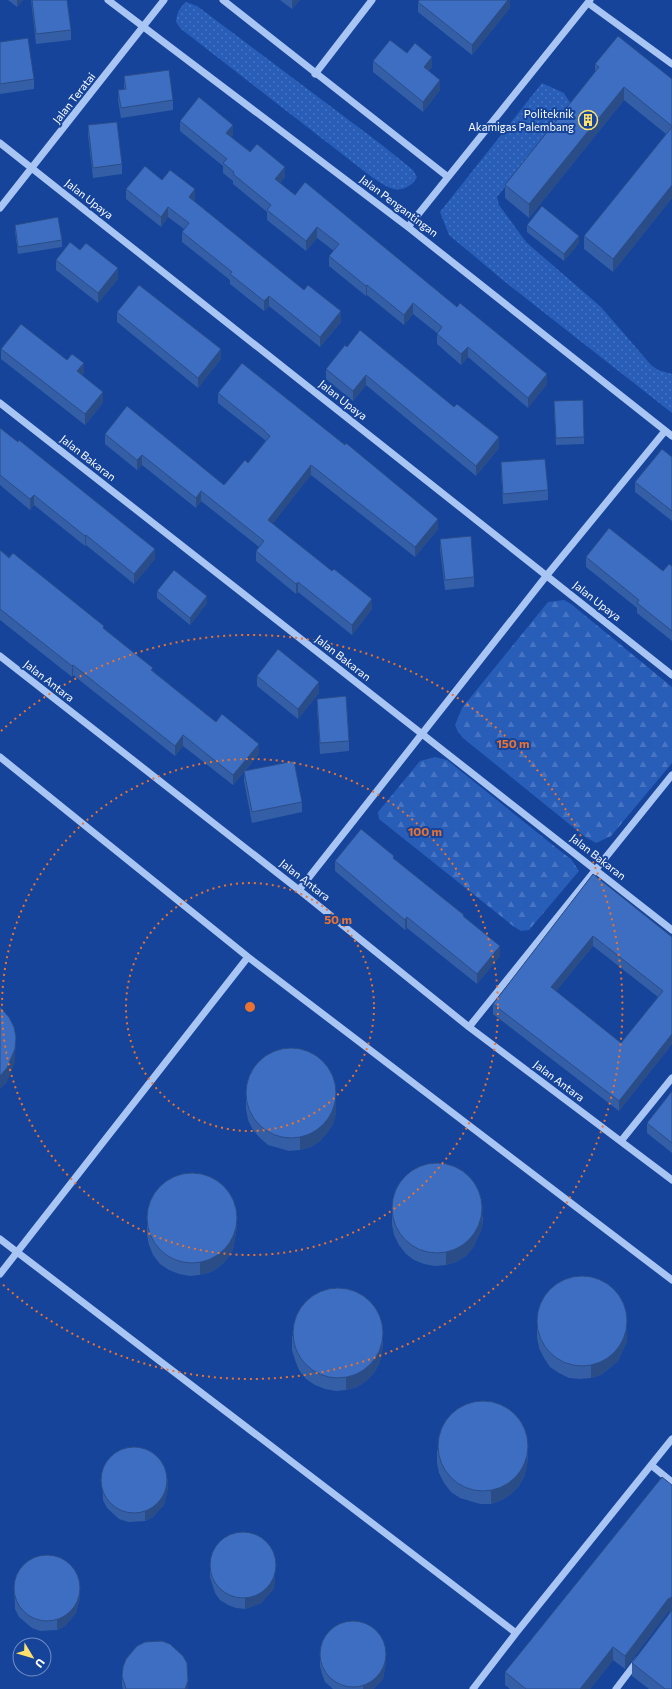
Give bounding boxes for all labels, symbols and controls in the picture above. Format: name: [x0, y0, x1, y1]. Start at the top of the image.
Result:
street label: Jalan Teratai: [50, 70, 98, 126]
place label: Politeknik Akamigas Palembang: [468, 107, 574, 133]
building icon: Politeknik Akamigas Palembang: [577, 109, 599, 131]
street label: Jalan Pengantingan: [357, 172, 441, 240]
street label: Jalan Upaya: [62, 176, 116, 222]
street label: Jalan Upaya: [316, 377, 370, 423]
street label: Jalan Bakaran: [57, 432, 119, 484]
street label: Jalan Upaya: [570, 578, 624, 624]
street label: Jalan Bakaran: [312, 632, 374, 684]
street label: Jalan Antara: [21, 657, 77, 705]
text: 150 m: [496, 736, 530, 750]
text: 100 m: [408, 824, 442, 838]
street label: Jalan Bakaran: [567, 831, 629, 883]
street label: Jalan Antara: [277, 856, 333, 904]
text: 50 m: [324, 912, 352, 926]
centre of rings: [243, 1000, 257, 1014]
street label: Jalan Antara: [531, 1057, 587, 1105]
north arrow: [12, 1637, 52, 1677]
text: U: [33, 1656, 48, 1671]

